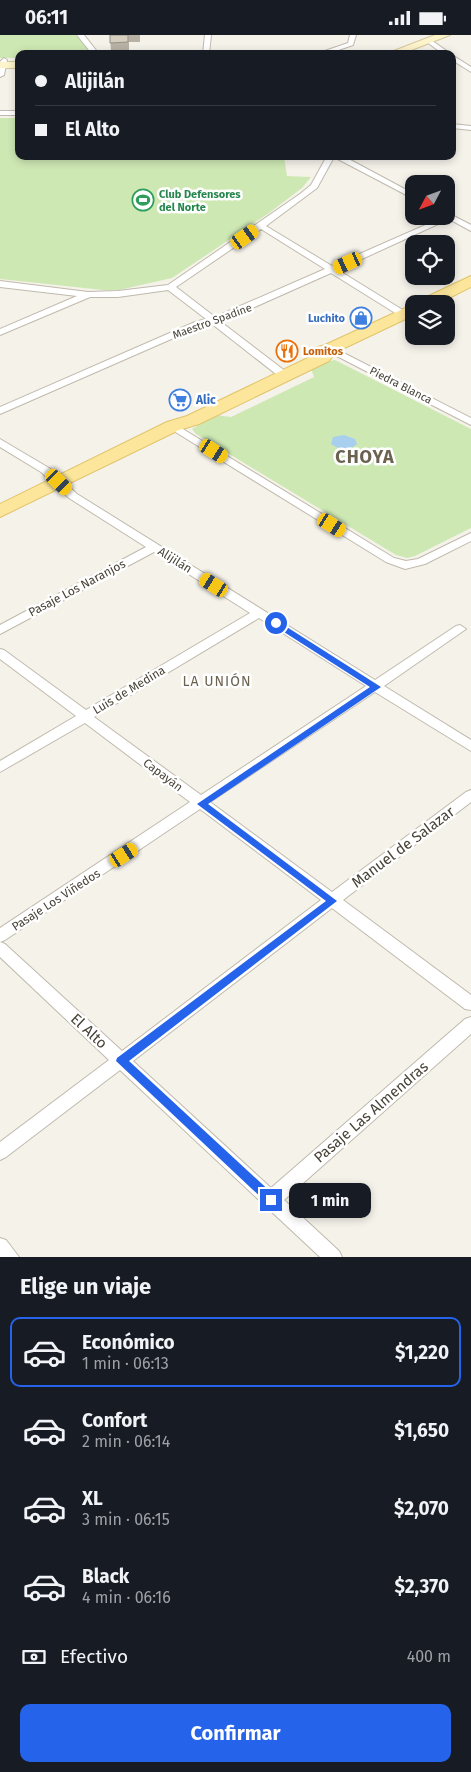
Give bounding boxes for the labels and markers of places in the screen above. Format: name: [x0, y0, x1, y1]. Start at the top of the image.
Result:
sports icon: Club Defensores del Norte: [131, 188, 155, 212]
place label: Club Defensores del Norte: [159, 188, 241, 214]
shop icon: Luchito: [349, 306, 373, 330]
place label: Luchito: [308, 312, 346, 325]
restaurant icon: Lomitos: [275, 339, 299, 363]
place label: Lomitos: [303, 345, 344, 358]
supermarket icon: Alic: [168, 388, 192, 412]
place label: Alic: [195, 393, 216, 407]

